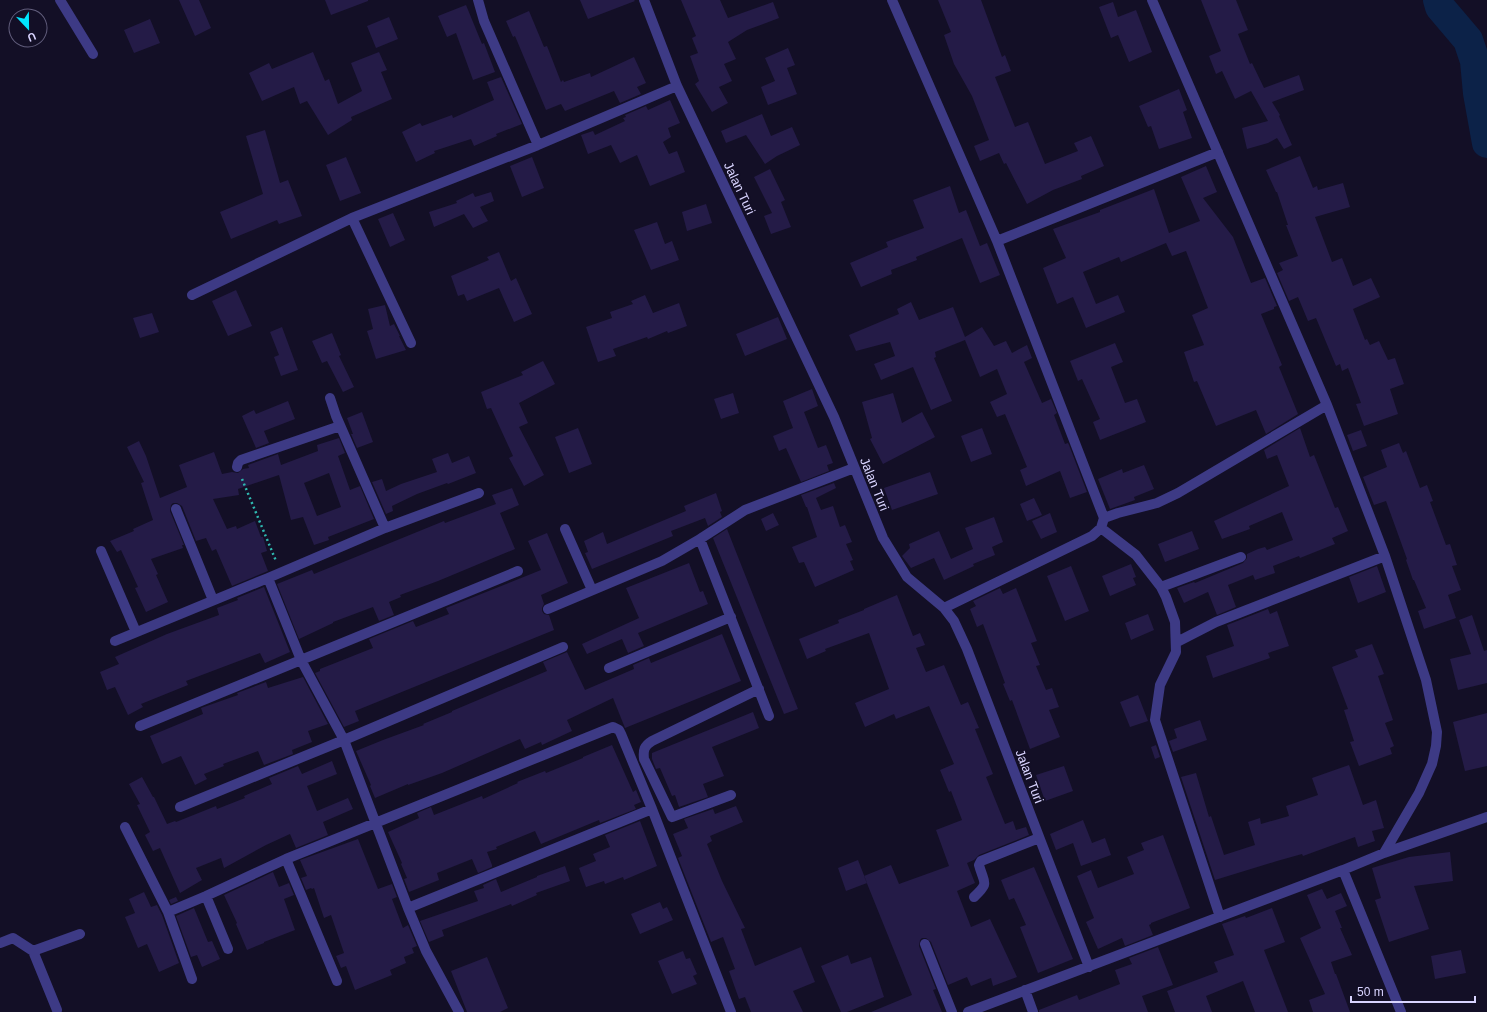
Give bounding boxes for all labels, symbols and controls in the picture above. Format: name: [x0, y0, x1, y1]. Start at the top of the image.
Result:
north arrow: [8, 8, 48, 48]
text: U: [26, 30, 38, 44]
street label: Jalan Turi: [721, 159, 758, 217]
street label: Jalan Turi: [857, 455, 892, 513]
street label: Jalan Turi: [1012, 747, 1047, 805]
scale bar: [1351, 978, 1475, 1004]
text: 50 m: [1357, 985, 1384, 999]

